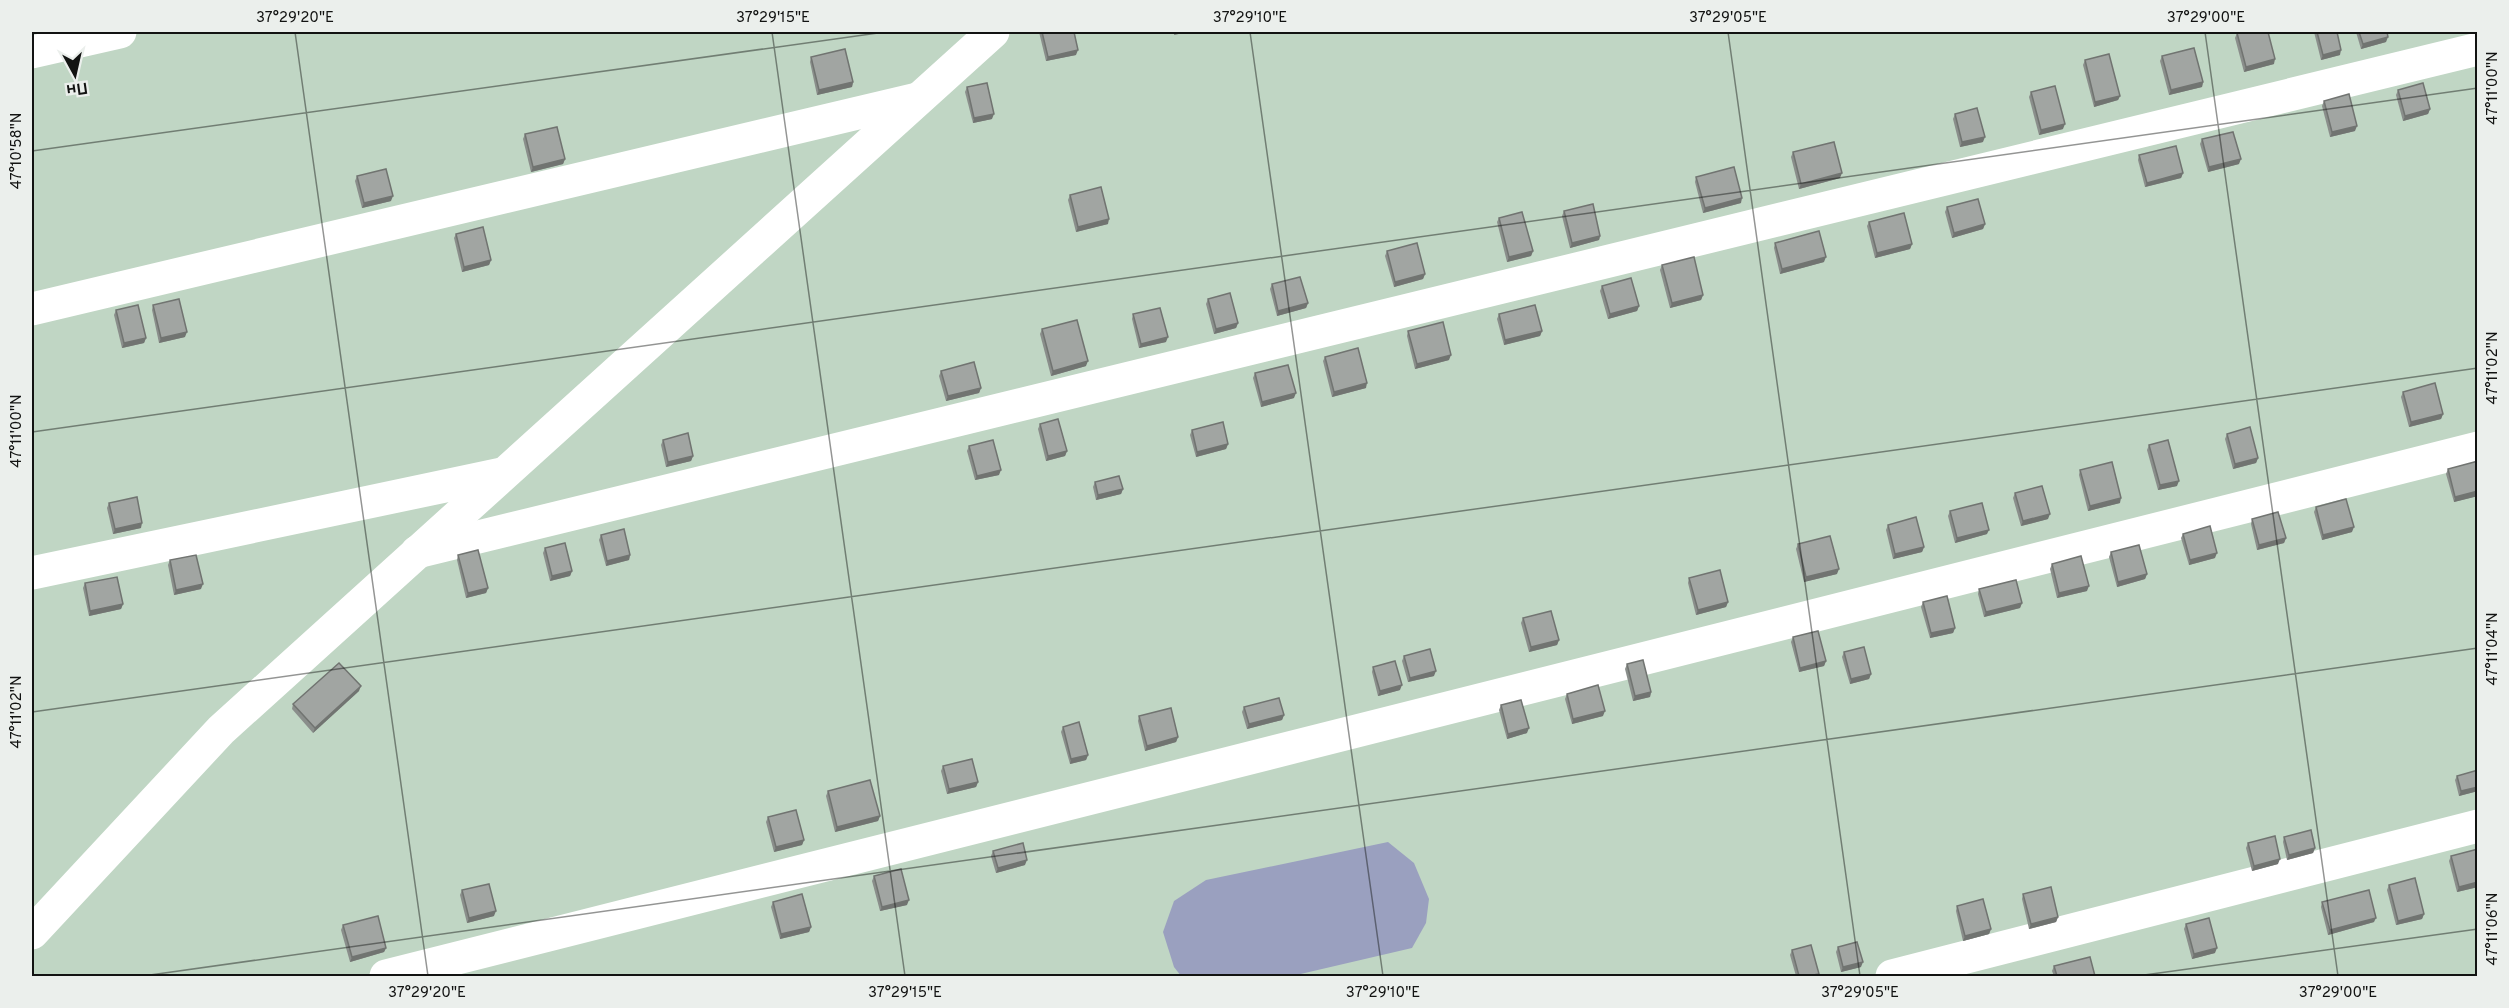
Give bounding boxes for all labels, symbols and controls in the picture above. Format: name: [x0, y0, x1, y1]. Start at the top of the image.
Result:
text: 37°29'20"E: [256, 9, 334, 28]
text: 37°29'15"E: [736, 9, 810, 28]
text: 37°29'10"E: [1213, 9, 1287, 28]
text: 37°29'05"E: [1689, 9, 1767, 28]
text: 37°29'00"E: [2167, 9, 2245, 28]
north arrow: [45, 45, 105, 105]
text: 47°11'00"N: [2484, 51, 2503, 125]
text: Пн: [65, 76, 89, 99]
text: 47°10'58"N: [8, 113, 27, 189]
text: 47°11'02"N: [2484, 331, 2503, 405]
text: 47°11'00"N: [8, 394, 27, 468]
text: 47°11'04"N: [2484, 612, 2503, 686]
text: 47°11'02"N: [8, 675, 27, 749]
text: 47°11'06"N: [2484, 893, 2503, 965]
text: 37°29'20"E: [388, 984, 466, 1003]
text: 37°29'15"E: [868, 984, 942, 1003]
text: 37°29'10"E: [1346, 984, 1420, 1003]
text: 37°29'05"E: [1821, 984, 1899, 1003]
text: 37°29'00"E: [2299, 984, 2377, 1003]

